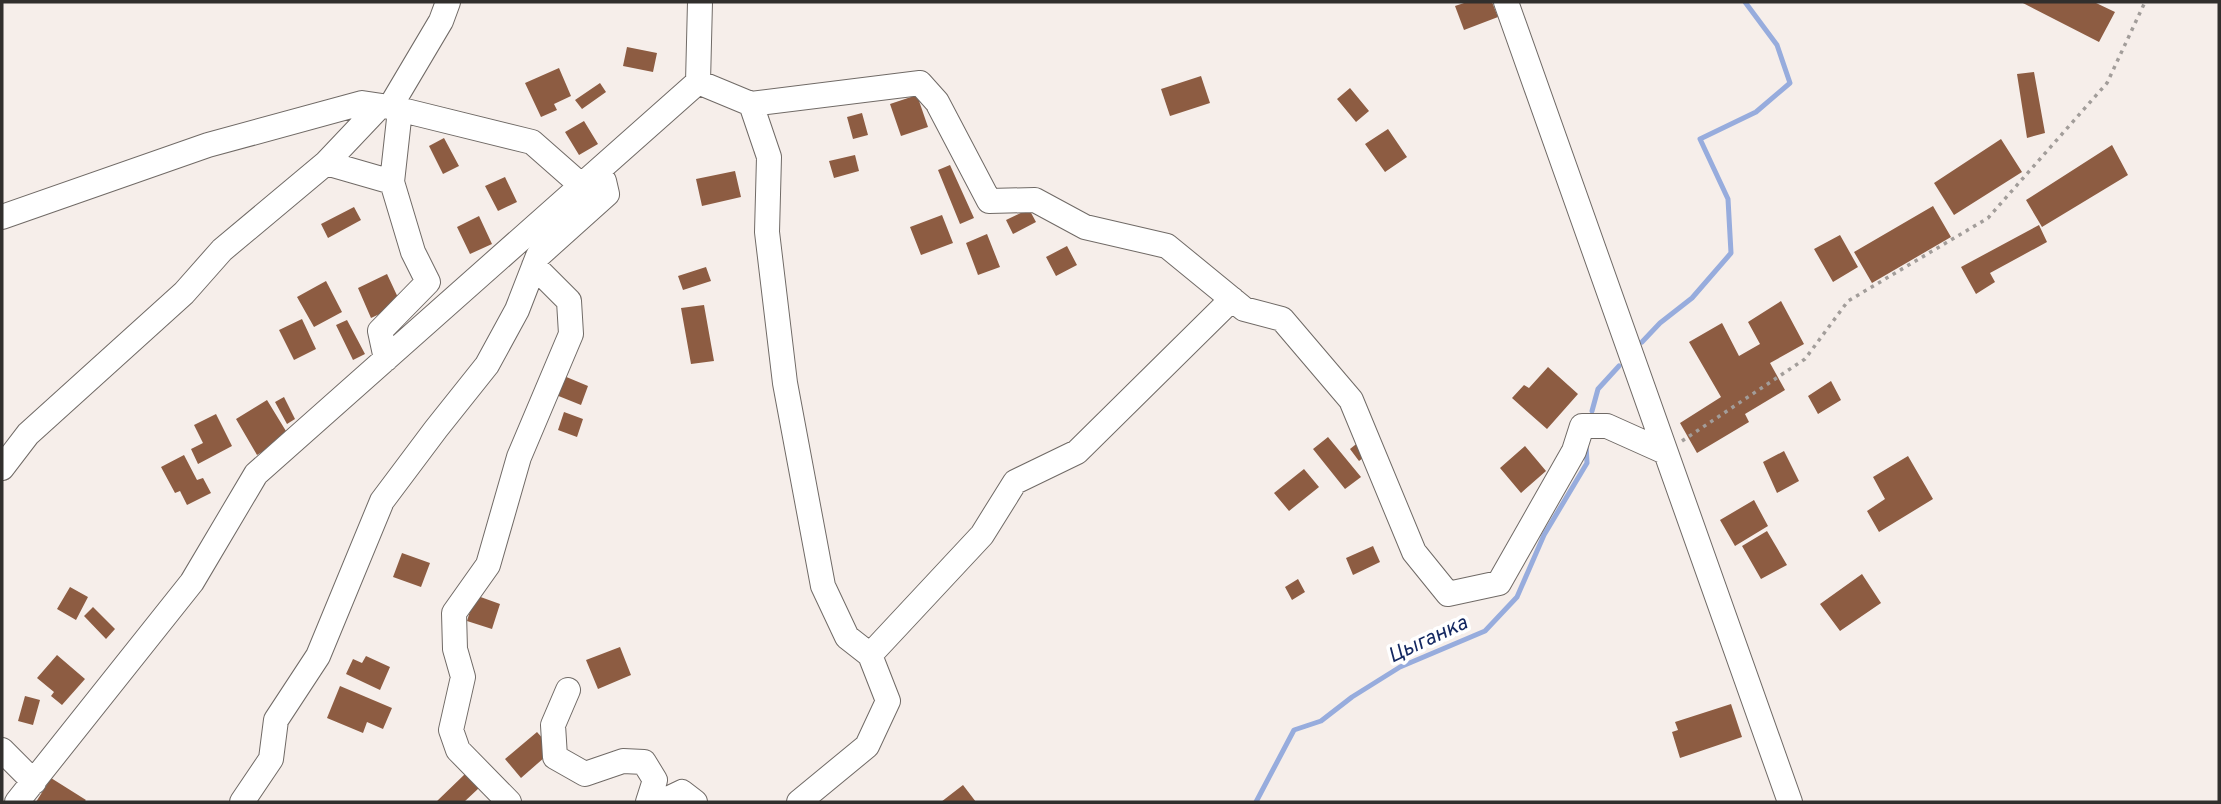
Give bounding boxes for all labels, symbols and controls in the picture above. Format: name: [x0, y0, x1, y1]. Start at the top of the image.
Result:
water label: Цыганка: [1384, 610, 1472, 670]

